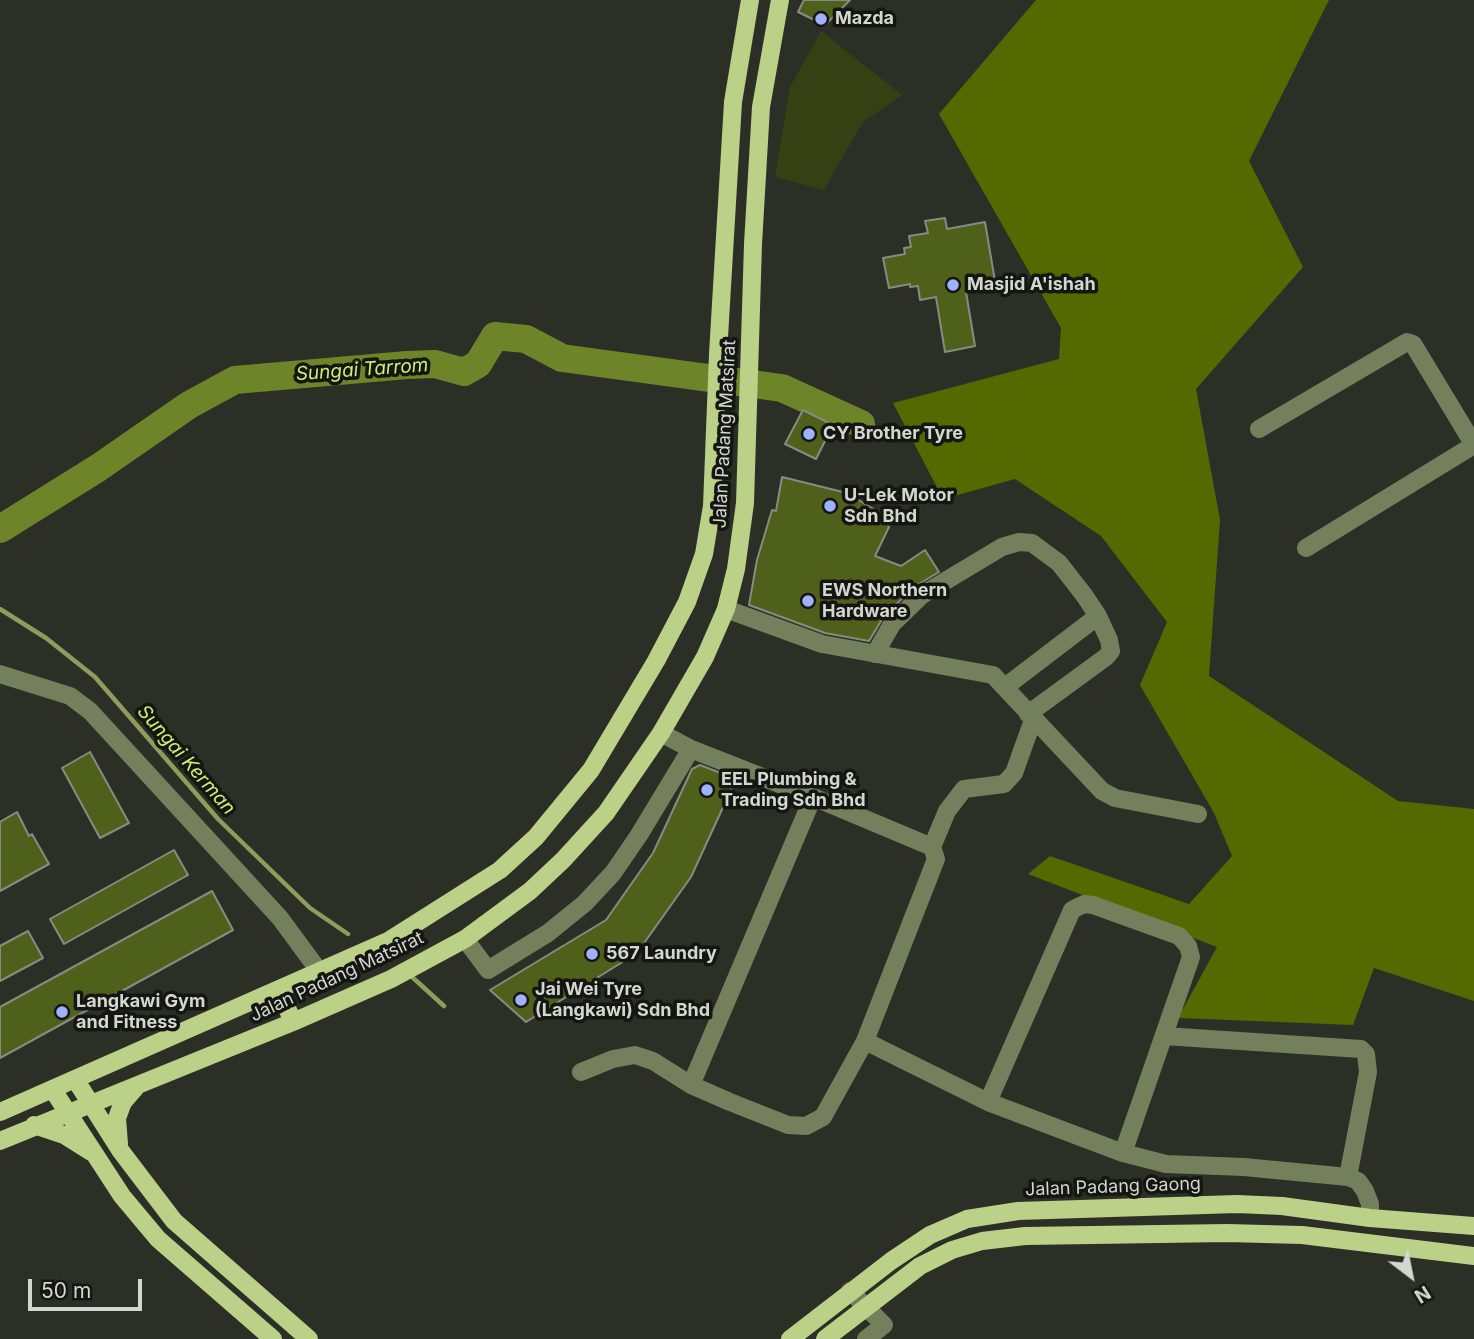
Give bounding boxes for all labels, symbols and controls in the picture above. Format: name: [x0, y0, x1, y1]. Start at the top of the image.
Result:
place label: Mazda: [835, 8, 894, 30]
marker: Mazda: [813, 11, 829, 27]
place label: Masjid A'ishah: [967, 274, 1096, 296]
marker: Masjid A'ishah: [945, 277, 961, 293]
street label: Jalan Padang Matsirat: [709, 339, 741, 529]
water label: Sungai Tarrom: [295, 354, 429, 386]
place label: CY Brother Tyre: [823, 423, 963, 445]
marker: CY Brother Tyre: [801, 426, 817, 442]
place label: U-Lek Motor Sdn Bhd: [844, 485, 954, 528]
marker: U-Lek Motor Sdn Bhd: [822, 498, 838, 514]
place label: EWS Northern Hardware: [822, 580, 947, 622]
marker: EWS Northern Hardware: [800, 593, 816, 609]
water label: Sungai Kerman: [132, 700, 240, 820]
place label: EEL Plumbing & Trading Sdn Bhd: [721, 769, 866, 812]
marker: EEL Plumbing & Trading Sdn Bhd: [699, 782, 715, 798]
street label: Jalan Padang Matsirat: [247, 927, 427, 1027]
place label: 567 Laundry: [606, 943, 717, 965]
marker: 567 Laundry: [584, 946, 600, 962]
place label: Jai Wei Tyre (Langkawi) Sdn Bhd: [535, 979, 710, 1021]
place label: Langkawi Gym and Fitness: [76, 991, 205, 1034]
marker: Jai Wei Tyre (Langkawi) Sdn Bhd: [513, 992, 529, 1008]
marker: Langkawi Gym and Fitness: [54, 1004, 70, 1020]
street label: Jalan Padang Gaong: [1025, 1173, 1201, 1201]
north arrow: [1376, 1241, 1446, 1311]
scale bar: [32, 1266, 145, 1310]
text: 50 m: [41, 1278, 91, 1303]
text: N: [1410, 1281, 1435, 1308]

